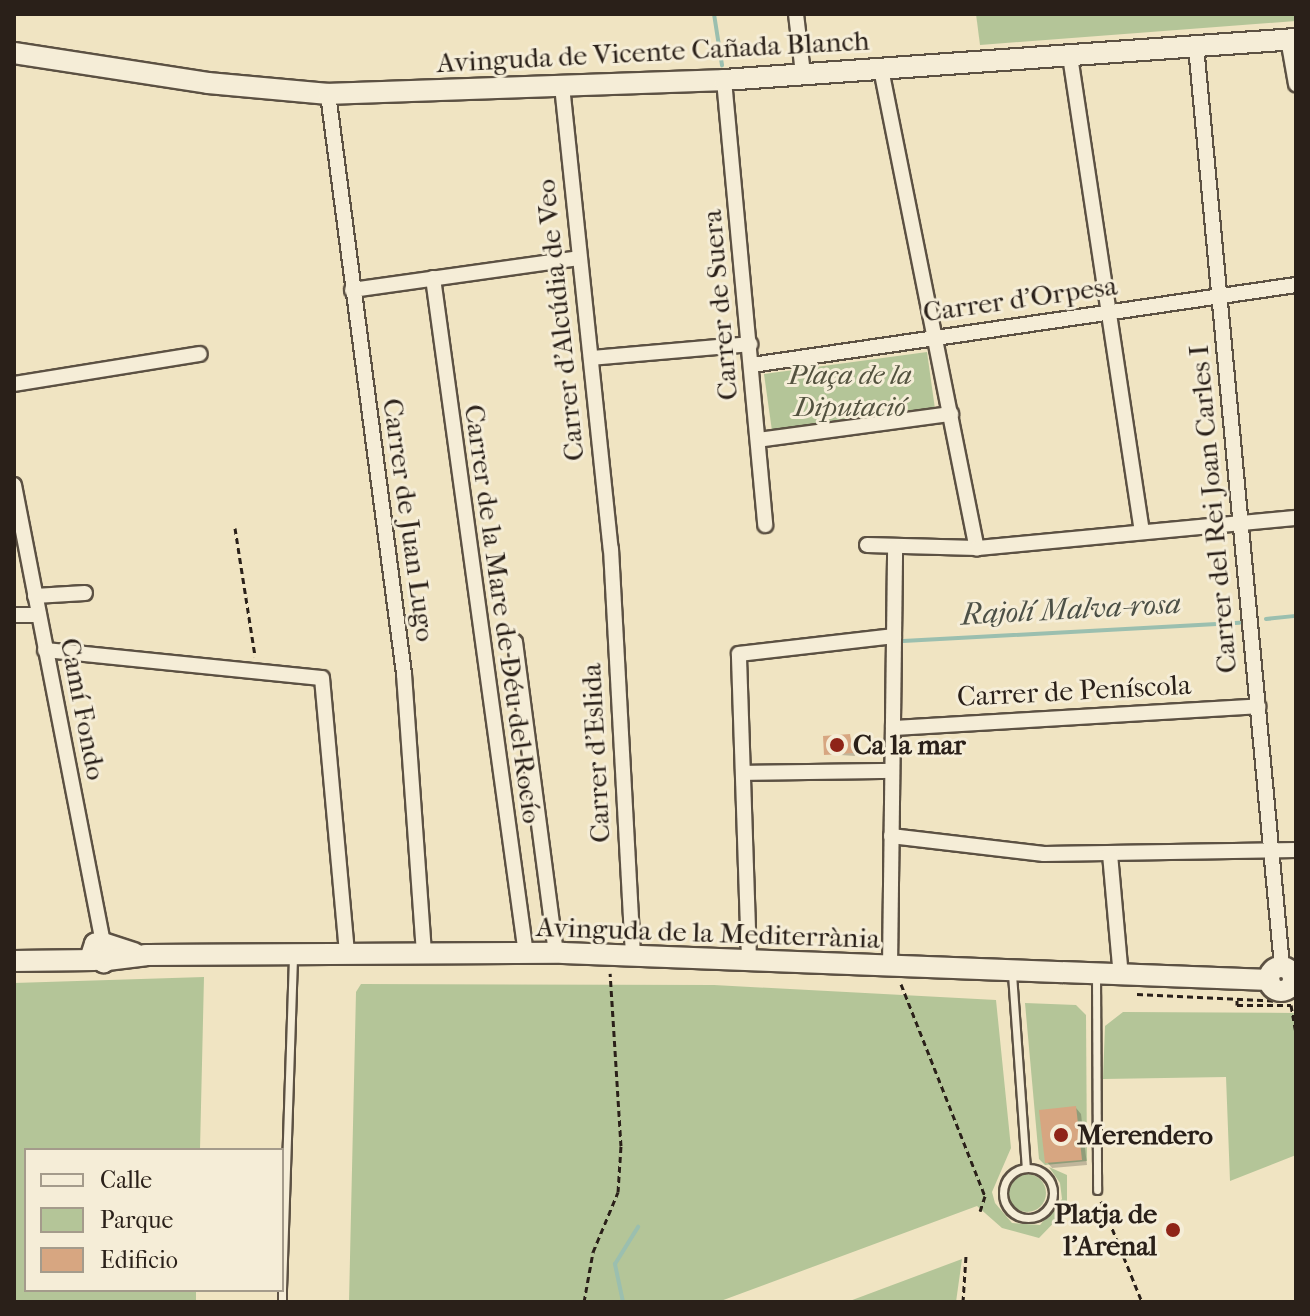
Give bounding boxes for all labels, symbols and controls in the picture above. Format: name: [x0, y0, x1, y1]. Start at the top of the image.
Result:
street label: Avinguda de Vicente Cañada Blanch: [436, 24, 870, 80]
street label: Carrer d'Alcúdia de Veo: [528, 177, 592, 463]
street label: Carrer de Suera: [695, 208, 745, 402]
street label: Carrer d'Orpesa: [921, 269, 1119, 329]
street label: Carrer del Rei Joan Carles I: [1182, 343, 1244, 675]
park label: Plaça de la Diputació: [788, 358, 912, 424]
street label: Carrer de Juan Lugo: [375, 396, 443, 644]
street label: Carrer de la Mare de Déu del Rocío: [457, 402, 549, 826]
water label: Rajolí Malva-rosa: [960, 586, 1182, 634]
street label: Camí Fondo: [53, 635, 113, 783]
street label: Carrer d'Eslida: [575, 662, 617, 844]
street label: Carrer de Peníscola: [956, 668, 1192, 714]
place label: Ca la mar: [853, 728, 966, 762]
marker: Ca la mar: [828, 736, 846, 754]
street label: Avinguda de la Mediterrània: [536, 910, 880, 956]
place label: Merendero: [1077, 1118, 1213, 1152]
marker: Merendero: [1052, 1126, 1070, 1144]
legend: [24, 1148, 284, 1292]
text: Calle: [100, 1166, 152, 1194]
place label: Platja de l'Arenal: [1054, 1197, 1157, 1263]
text: Parque: [100, 1206, 173, 1234]
marker: Platja de l'Arenal: [1164, 1221, 1182, 1239]
text: Edificio: [100, 1246, 178, 1274]

